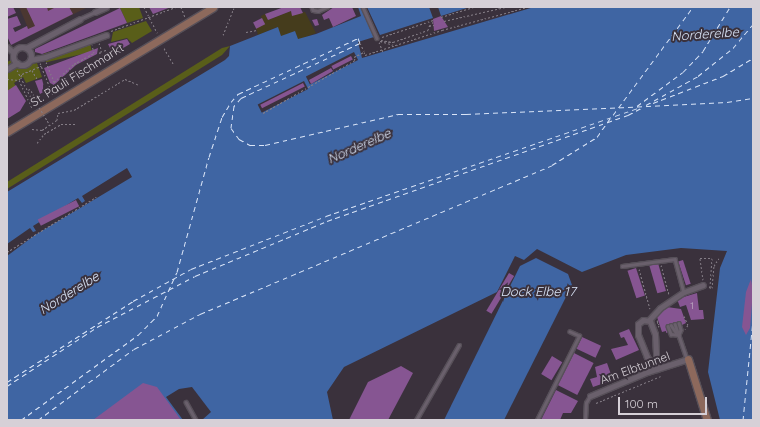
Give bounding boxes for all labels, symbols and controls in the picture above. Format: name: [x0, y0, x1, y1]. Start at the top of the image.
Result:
water label: Norderelbe: [671, 24, 739, 44]
street label: St. Pauli Fischmarkt: [28, 40, 126, 110]
water label: Norderelbe: [325, 125, 393, 167]
water label: Norderelbe: [36, 268, 102, 318]
water label: Dock Elbe 17: [500, 283, 576, 299]
house number: 1: [690, 300, 694, 312]
street label: Am Elbtunnel: [598, 349, 672, 387]
scale bar: [620, 389, 709, 415]
text: 100 m: [625, 396, 658, 411]

